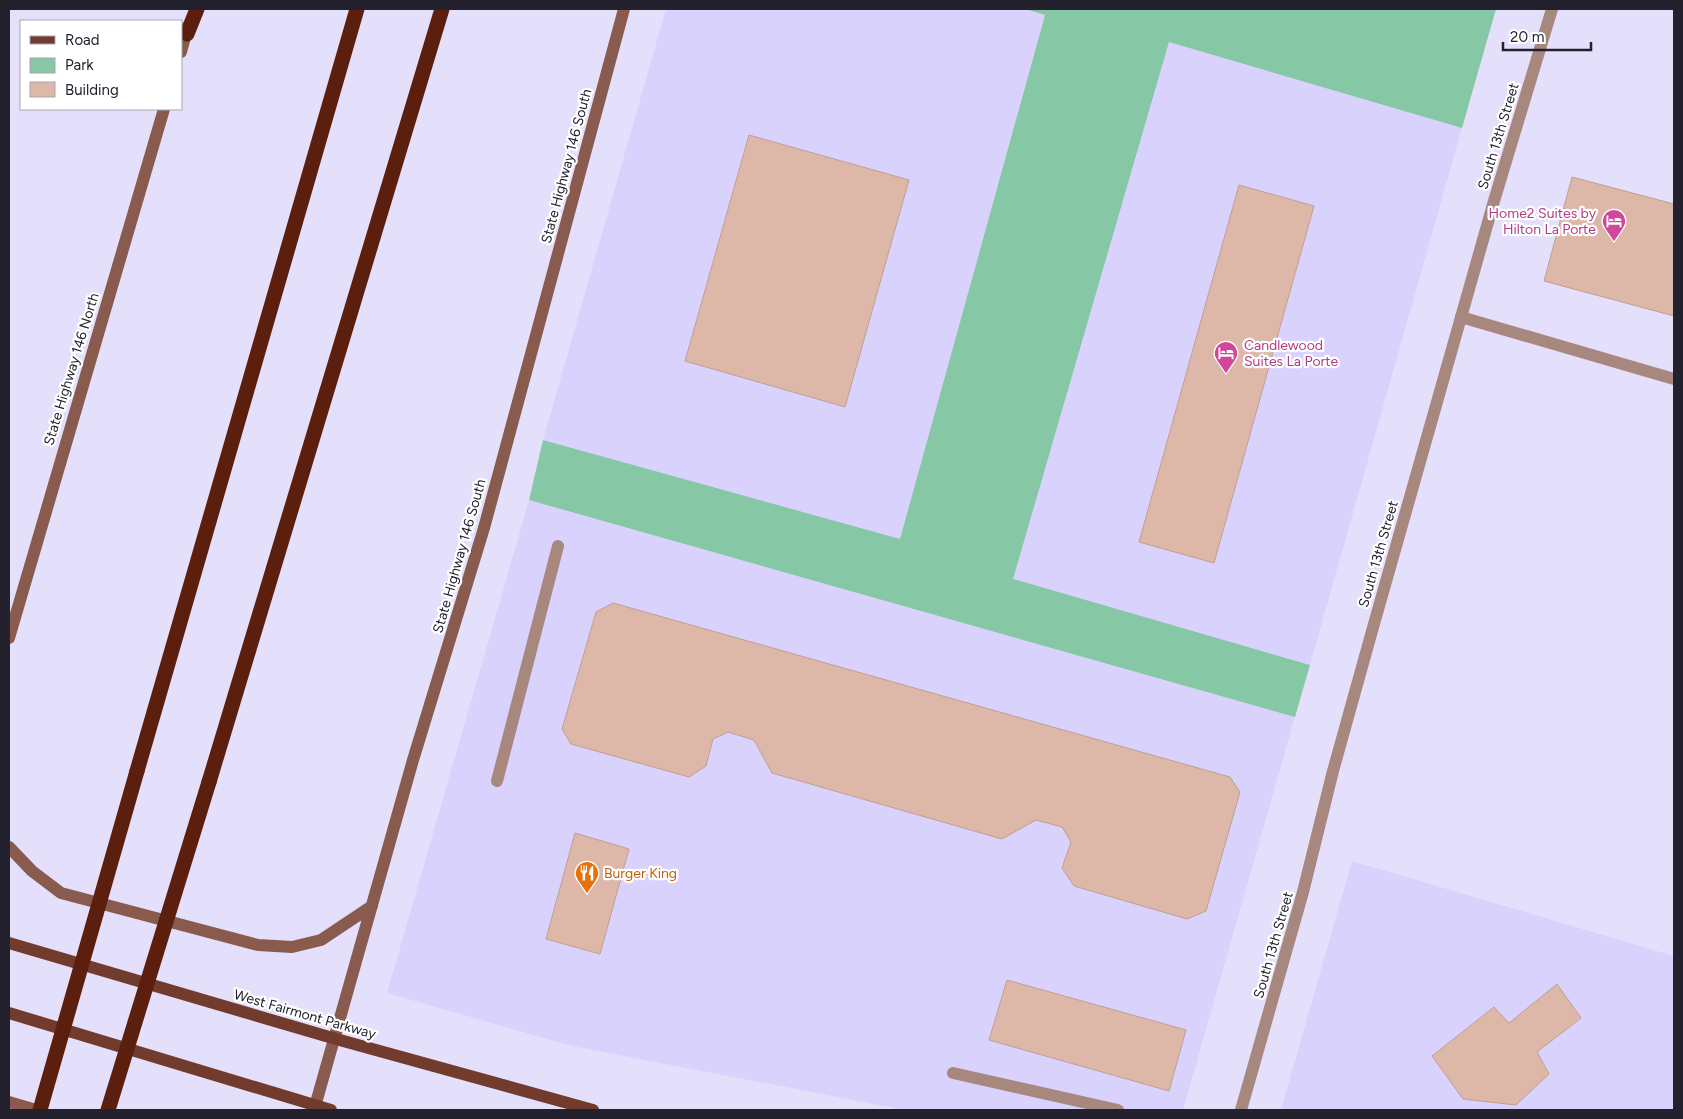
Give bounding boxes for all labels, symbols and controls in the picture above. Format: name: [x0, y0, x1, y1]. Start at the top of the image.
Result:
legend: [20, 20, 182, 110]
scale bar: [1503, 20, 1590, 52]
text: 20 m: [1510, 28, 1544, 46]
text: Road: [65, 31, 100, 49]
text: Park: [65, 56, 94, 74]
text: Building: [65, 81, 119, 99]
street label: South 13th Street: [1474, 81, 1523, 191]
street label: State Highway 146 South: [538, 87, 595, 245]
place label: Home2 Suites by Hilton La Porte: [1489, 205, 1597, 238]
hotel icon: Home2 Suites by Hilton La Porte: [1601, 208, 1627, 242]
street label: State Highway 146 North: [40, 291, 103, 447]
place label: Candlewood Suites La Porte: [1244, 337, 1338, 370]
hotel icon: Candlewood Suites La Porte: [1213, 340, 1239, 374]
street label: State Highway 146 South: [429, 477, 490, 635]
street label: South 13th Street: [1355, 499, 1402, 609]
restaurant icon: Burger King: [574, 860, 600, 894]
place label: Burger King: [604, 865, 677, 882]
street label: South 13th Street: [1250, 890, 1297, 1000]
street label: West Fairmont Parkway: [232, 986, 378, 1043]

